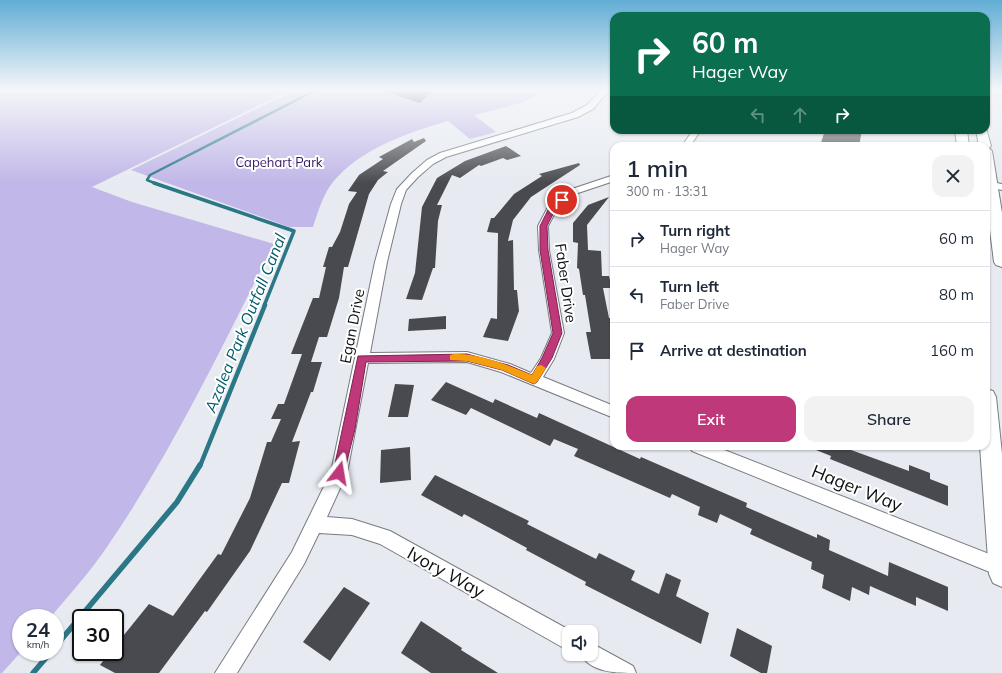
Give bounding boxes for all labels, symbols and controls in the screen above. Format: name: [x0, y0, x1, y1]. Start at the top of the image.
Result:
text: 60 m: [692, 25, 758, 60]
icon: right: [626, 28, 678, 80]
text: Hager Way: [692, 60, 788, 83]
icon: left: [747, 104, 769, 126]
icon: ahead: [789, 104, 811, 126]
icon: right: [831, 104, 853, 126]
text: 1 min: [626, 153, 688, 183]
park label: Capehart Park: [235, 154, 323, 170]
button: close: [932, 155, 974, 197]
pin: [545, 183, 579, 217]
text: 300 m · 13:31: [626, 183, 708, 199]
icon: arrive: [551, 189, 573, 211]
text: Turn right: [660, 221, 730, 240]
icon: right: [626, 228, 648, 250]
text: 60 m: [939, 229, 974, 248]
water label: Azalea Park Outfall Canal: [200, 231, 290, 416]
text: Hager Way: [660, 240, 729, 256]
street label: Faber Drive: [551, 242, 581, 324]
text: Turn left: [660, 277, 719, 296]
icon: left: [626, 284, 648, 306]
text: 80 m: [939, 285, 974, 304]
street label: Egan Drive: [335, 287, 369, 365]
text: Faber Drive: [660, 296, 729, 312]
icon: arrive: [626, 340, 648, 362]
text: Arrive at destination: [660, 341, 807, 360]
text: 160 m: [930, 341, 974, 360]
button: Exit: [626, 396, 796, 442]
button: Share: [804, 396, 974, 442]
position arrow: [318, 452, 360, 494]
street label: Hager Way: [808, 459, 906, 517]
street label: Ivory Way: [403, 541, 489, 603]
speed limit sign: 30: [72, 609, 124, 661]
text: 24: [26, 617, 50, 642]
map controls: [562, 625, 598, 661]
button: sound: [562, 625, 598, 661]
text: km/h: [27, 638, 49, 651]

